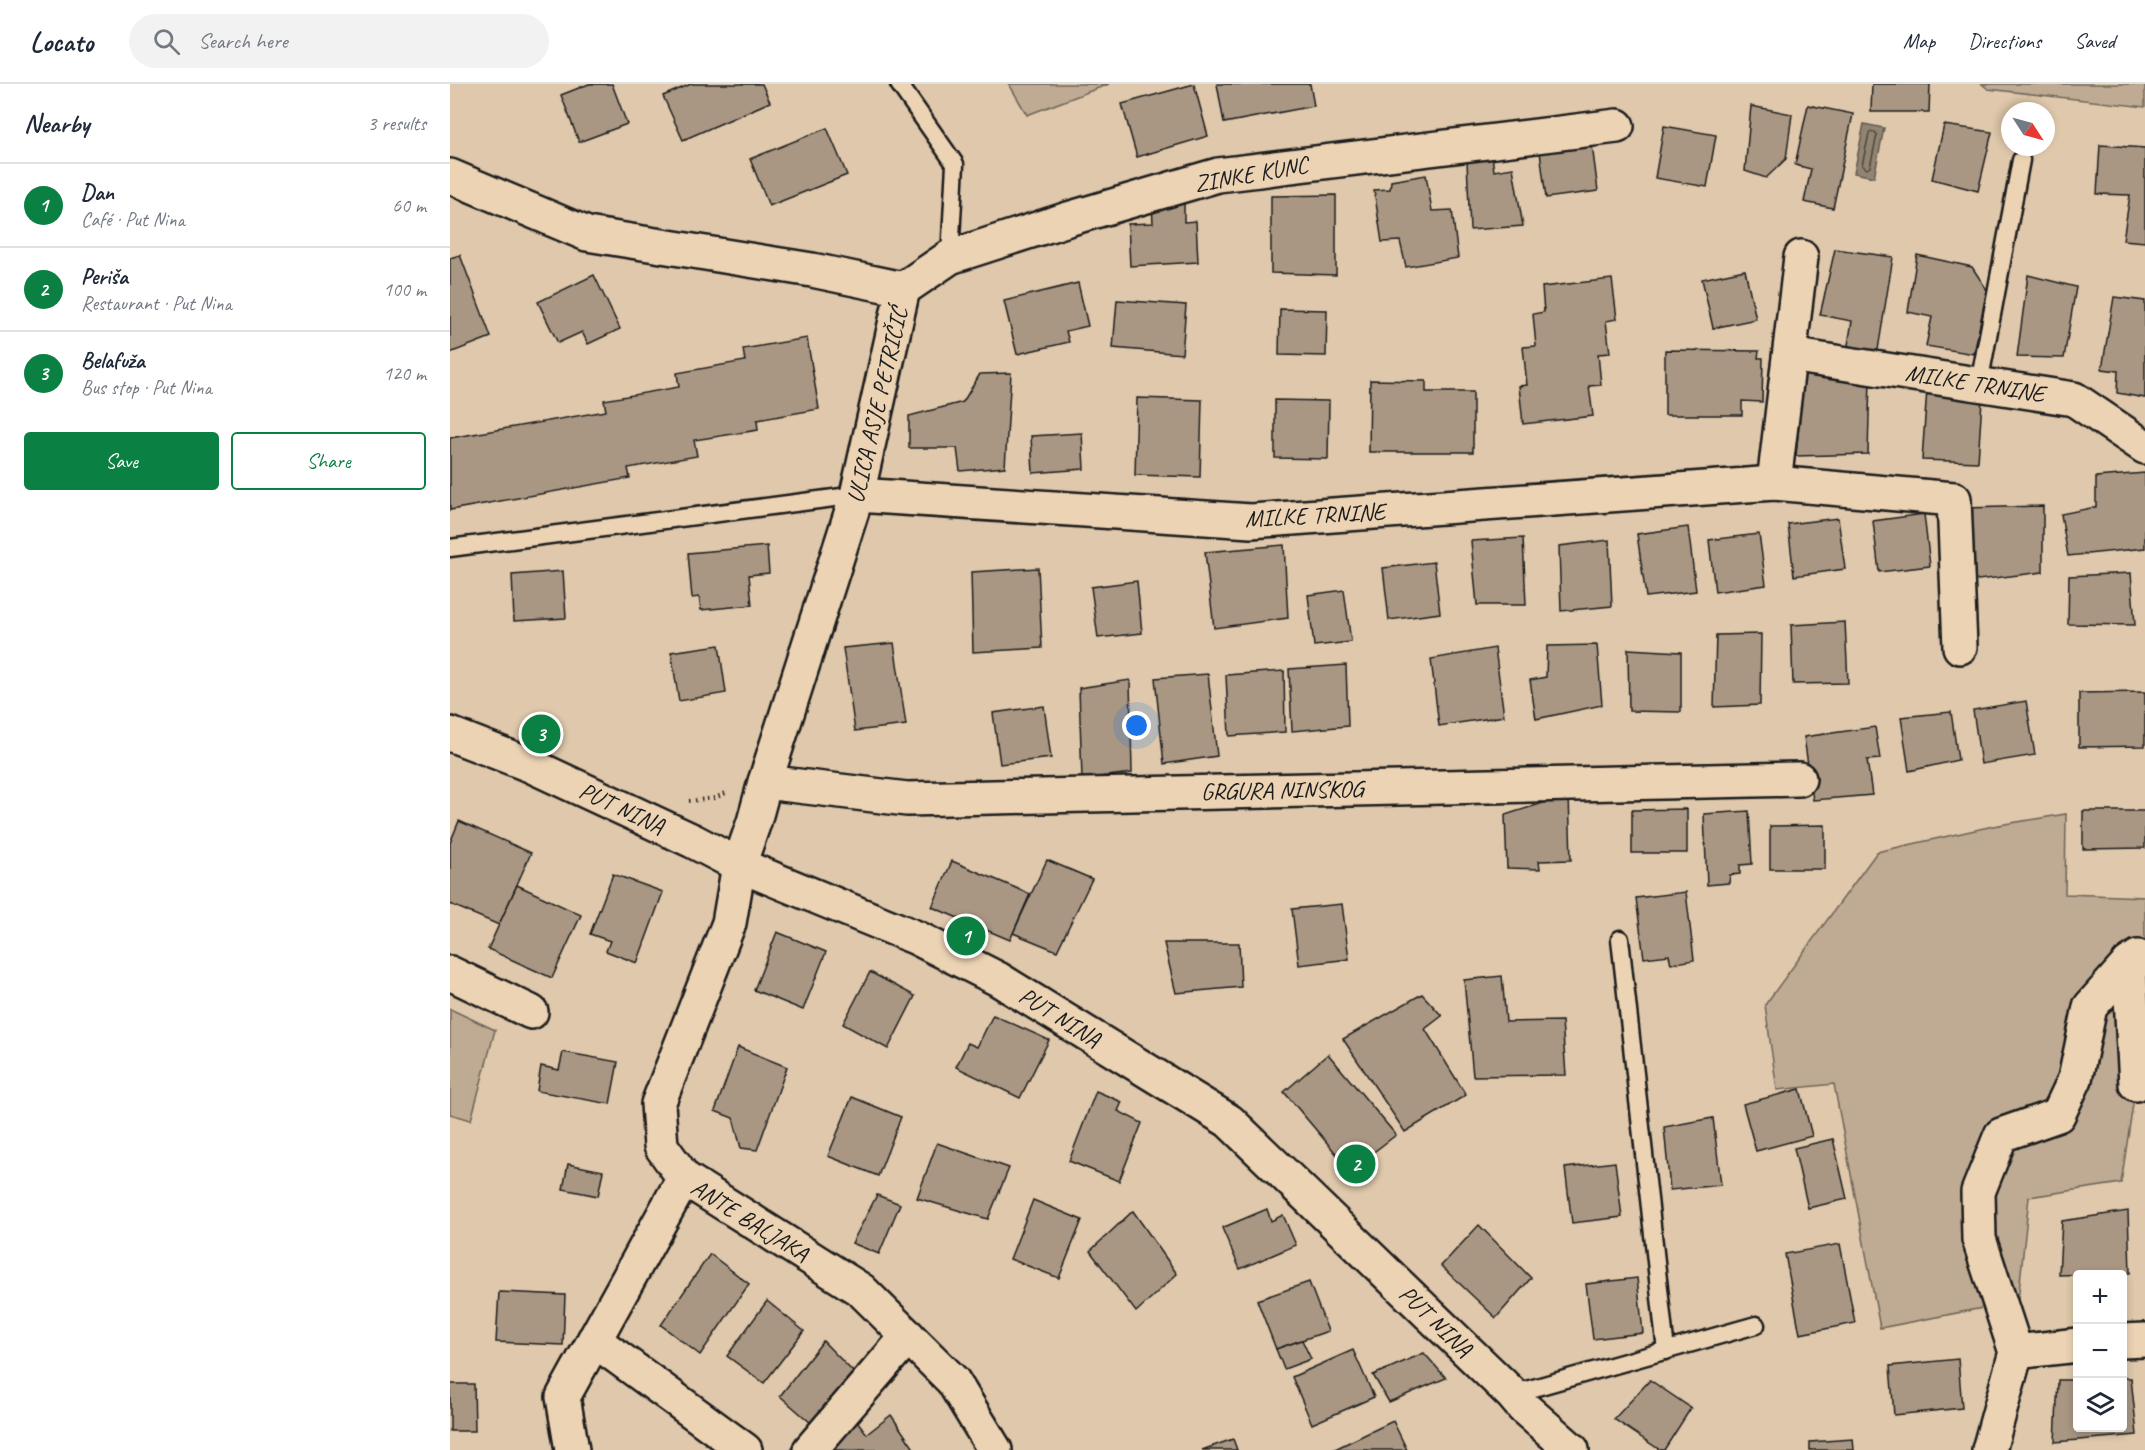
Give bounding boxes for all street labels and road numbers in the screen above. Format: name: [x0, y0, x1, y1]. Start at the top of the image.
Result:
street label: ZINKE KUNC: [1192, 149, 1312, 199]
street label: ULICA ASJE PETRIČIĆ: [840, 301, 915, 506]
street label: MILKE TRNINE: [1903, 357, 2050, 409]
street label: MILKE TRNINE: [1244, 496, 1389, 534]
street label: GRGURA NINSKOG: [1201, 774, 1366, 806]
street label: PUT NINA: [575, 775, 670, 841]
street label: PUT NINA: [1014, 980, 1107, 1054]
street label: ANTE BALJAKA: [686, 1172, 815, 1269]
street label: PUT NINA: [1393, 1279, 1480, 1364]

